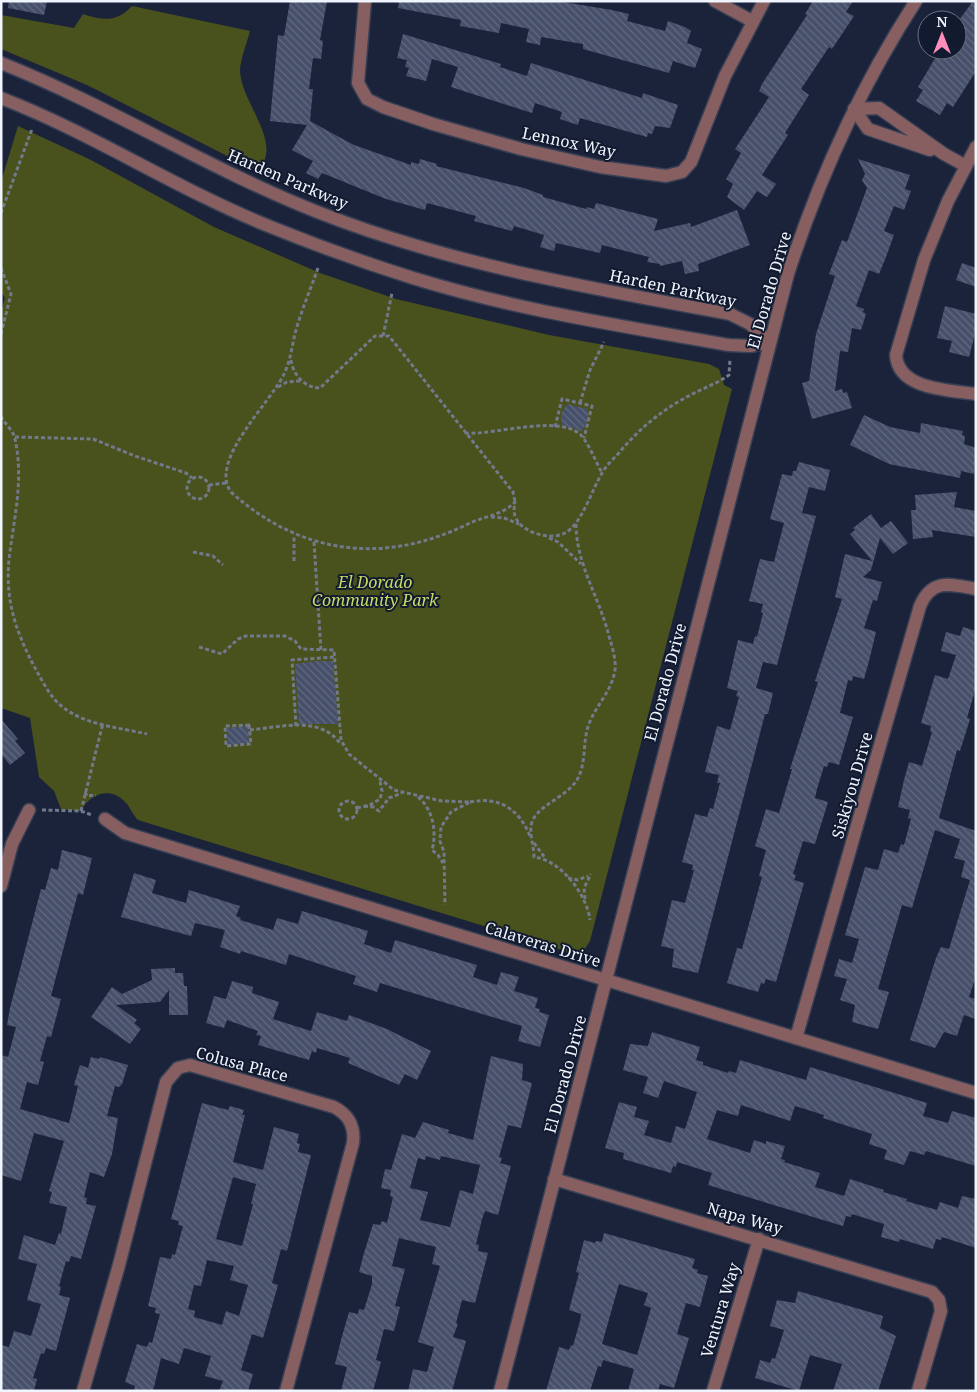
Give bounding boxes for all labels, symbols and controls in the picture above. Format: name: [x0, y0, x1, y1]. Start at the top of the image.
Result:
north arrow: [917, 10, 967, 60]
text: N: [936, 12, 948, 31]
street label: Lennox Way: [520, 121, 619, 163]
street label: Harden Parkway: [224, 144, 353, 215]
street label: El Dorado Drive: [742, 229, 796, 351]
street label: Harden Parkway: [608, 264, 739, 312]
park label: El Dorado Community Park: [312, 571, 439, 611]
street label: El Dorado Drive: [639, 620, 691, 744]
street label: Siskiyou Drive: [826, 729, 878, 841]
street label: Calaveras Drive: [482, 916, 604, 972]
street label: El Dorado Drive: [539, 1012, 591, 1136]
street label: Colusa Place: [193, 1041, 291, 1087]
street label: Napa Way: [705, 1197, 786, 1240]
street label: Ventura Way: [695, 1259, 745, 1360]

